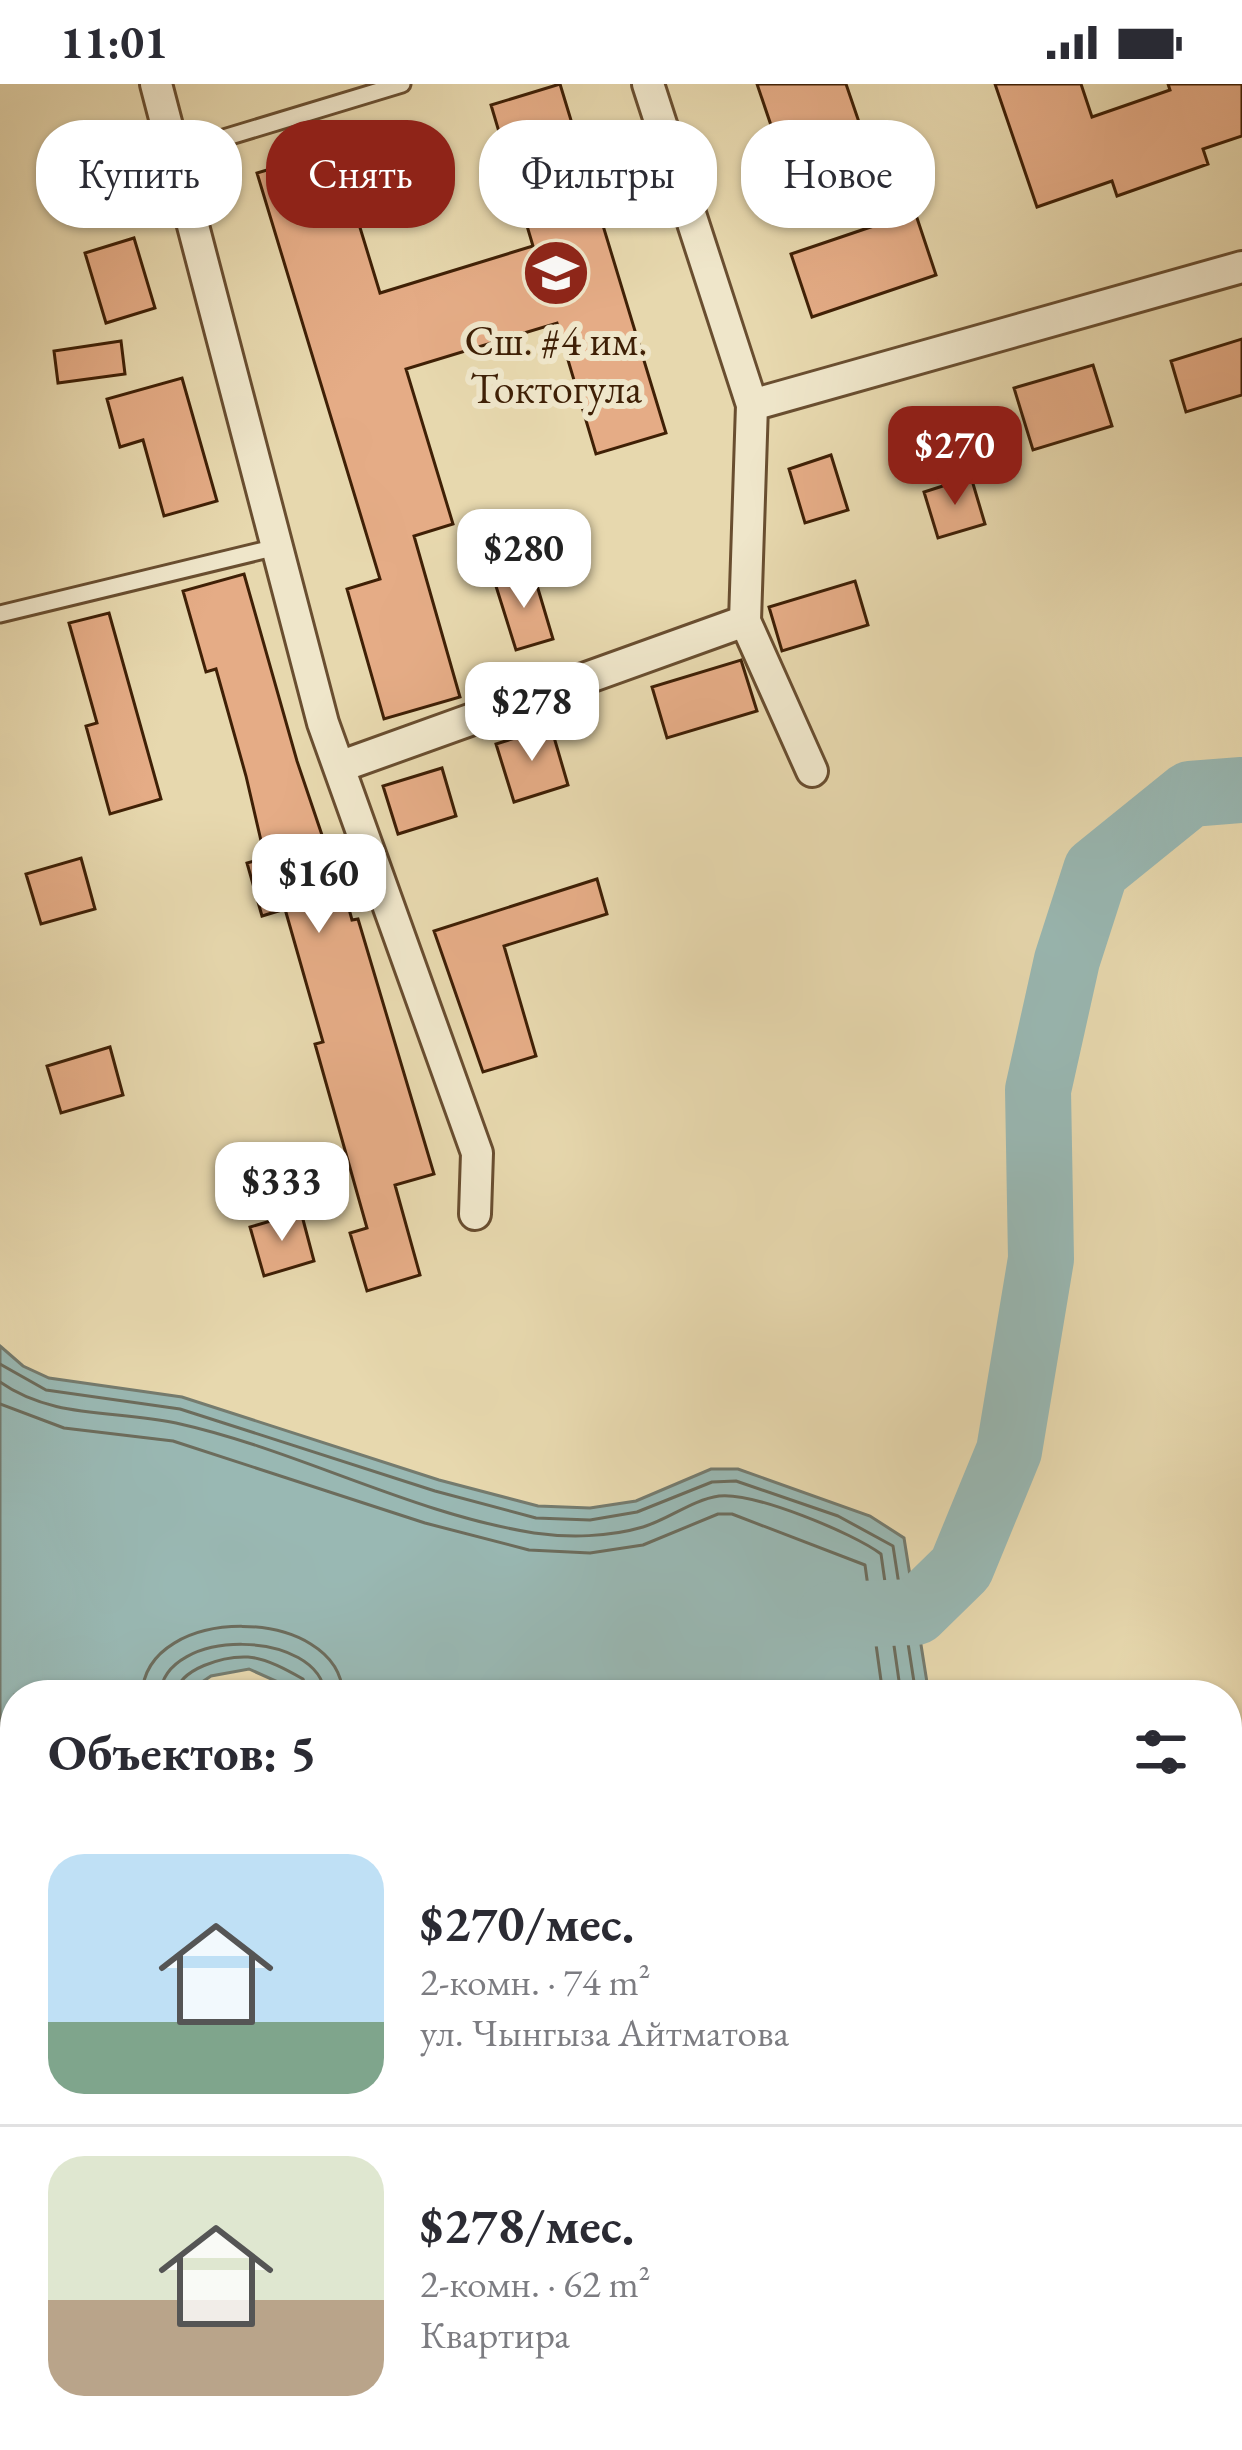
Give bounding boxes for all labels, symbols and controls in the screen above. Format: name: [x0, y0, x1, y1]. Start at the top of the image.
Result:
text: 11:01: [60, 13, 168, 71]
chip: Купить: [36, 120, 242, 228]
chip: Снять: [266, 120, 455, 228]
chip: Фильтры: [479, 120, 717, 228]
chip: Новое: [741, 120, 935, 228]
school or university icon: Сш. #4 им. Токтогула: [521, 238, 591, 308]
place label: Сш. #4 им. Токтогула: [464, 313, 648, 416]
pin: $270: [884, 406, 1026, 508]
text: $270: [915, 419, 995, 470]
pin: $280: [453, 509, 595, 611]
text: $280: [484, 522, 564, 573]
pin: $278: [461, 662, 603, 764]
text: $278: [492, 675, 572, 726]
pin: $160: [248, 834, 390, 936]
text: $160: [279, 847, 359, 898]
pin: $333: [211, 1142, 353, 1244]
text: $333: [242, 1155, 322, 1206]
text: Объектов: 5: [48, 1719, 317, 1785]
icon: filters: [1128, 1719, 1194, 1785]
text: $270/мес.: [420, 1890, 634, 1956]
icon: home: [144, 1902, 288, 2046]
text: 2-комн. · 74 m²: [420, 1956, 651, 2007]
text: ул. Чынгыза Айтматова: [420, 2007, 789, 2058]
text: $278/мес.: [420, 2192, 634, 2258]
icon: home: [144, 2204, 288, 2348]
text: 2-комн. · 62 m²: [420, 2258, 651, 2309]
text: Квартира: [420, 2309, 570, 2360]

